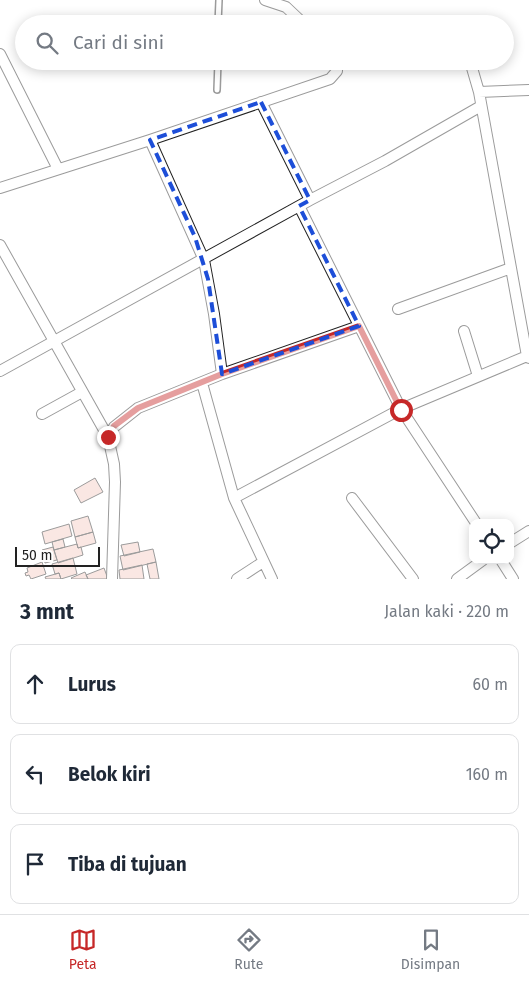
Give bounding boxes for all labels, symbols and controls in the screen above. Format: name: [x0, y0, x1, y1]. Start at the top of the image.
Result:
search box: [15, 15, 514, 70]
icon: search: [33, 29, 61, 57]
text: Cari di sini: [73, 31, 164, 54]
route start: [390, 399, 413, 422]
route end: [97, 426, 120, 449]
map controls: [469, 519, 514, 564]
button: locate: [469, 519, 514, 564]
scale bar: [15, 544, 100, 567]
text: 50 m: [22, 547, 53, 564]
text: 3 mnt: [20, 599, 74, 625]
text: Jalan kaki · 220 m: [384, 602, 509, 621]
icon: ahead: [21, 670, 49, 698]
text: Lurus: [68, 673, 116, 696]
text: 60 m: [473, 675, 508, 694]
icon: left: [21, 760, 49, 788]
text: Belok kiri: [68, 763, 151, 786]
text: 160 m: [466, 765, 508, 784]
icon: arrive: [21, 850, 49, 878]
text: Tiba di tujuan: [68, 853, 187, 876]
tab: Peta: [69, 926, 97, 973]
tab: Rute: [234, 926, 263, 973]
tab: Disimpan: [401, 926, 460, 973]

